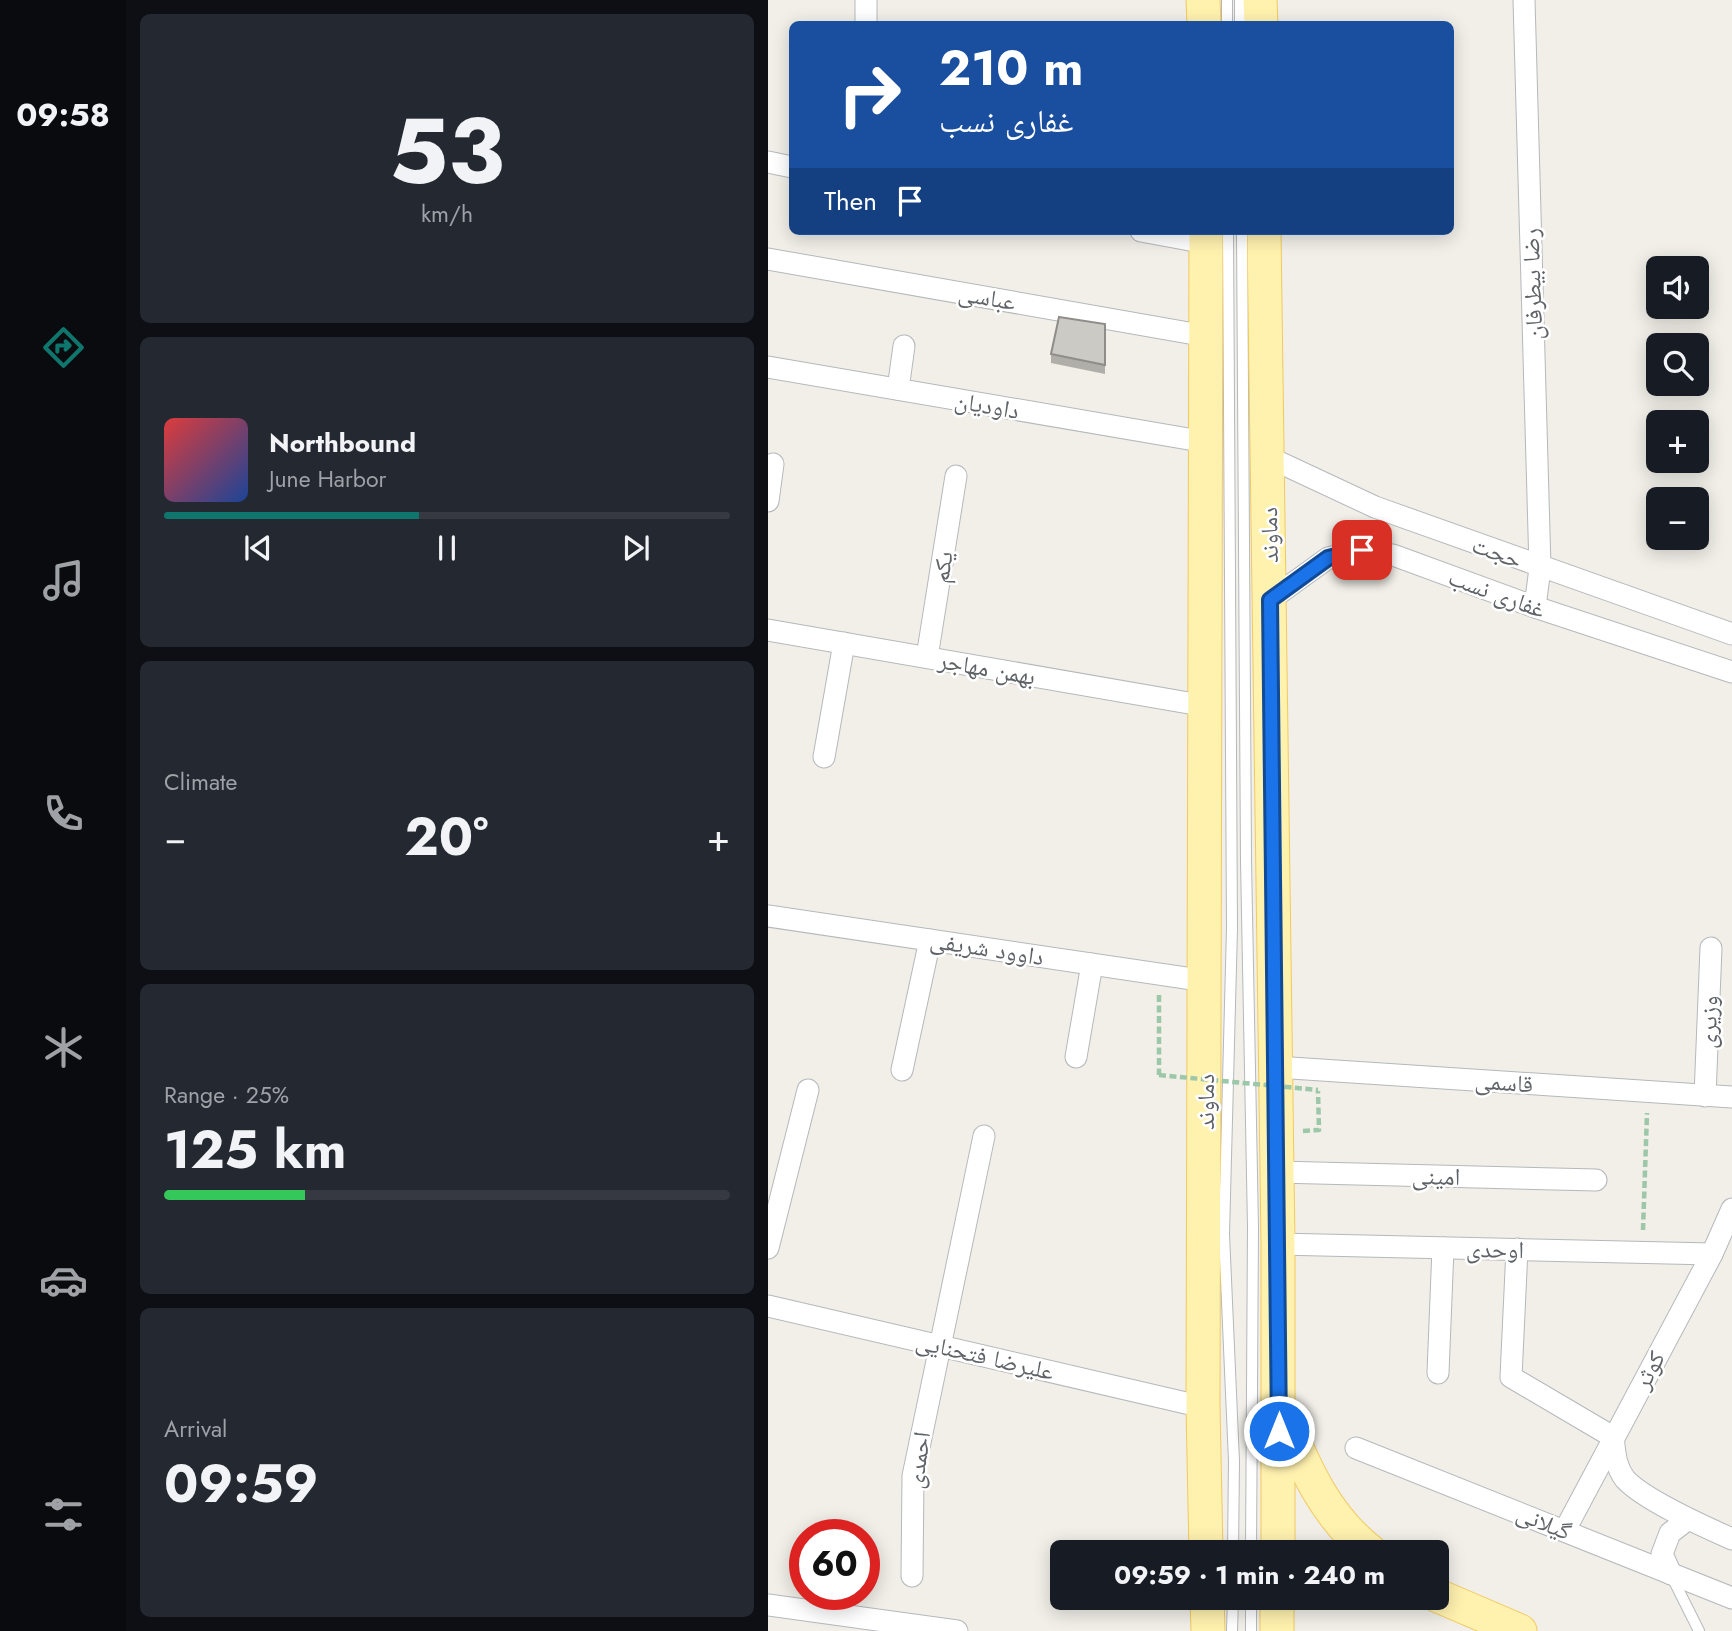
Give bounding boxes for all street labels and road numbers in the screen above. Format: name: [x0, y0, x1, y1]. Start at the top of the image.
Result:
street label: رضا بیطرفان: [1513, 228, 1551, 340]
street label: عباسی: [956, 275, 1018, 319]
street label: داودیان: [952, 382, 1022, 428]
street label: دماوند: [1251, 507, 1287, 563]
street label: حجت: [1467, 527, 1527, 577]
street label: یکم: [922, 548, 962, 586]
street label: غفاری نسب: [1444, 559, 1550, 627]
street label: بهمن مهاجر: [935, 642, 1038, 694]
street label: داوود شریفی: [928, 922, 1046, 974]
street label: وزیری: [1690, 995, 1726, 1049]
street label: قاسمی: [1474, 1063, 1534, 1101]
street label: دماوند: [1188, 1074, 1223, 1130]
street label: امینی: [1411, 1158, 1461, 1194]
street label: اوحدی: [1465, 1231, 1525, 1267]
street label: علیرضا فتحنایی: [912, 1323, 1058, 1389]
street label: کوثر: [1624, 1344, 1674, 1396]
street label: احمدی: [897, 1429, 939, 1491]
street label: گیلانی: [1511, 1495, 1577, 1549]

